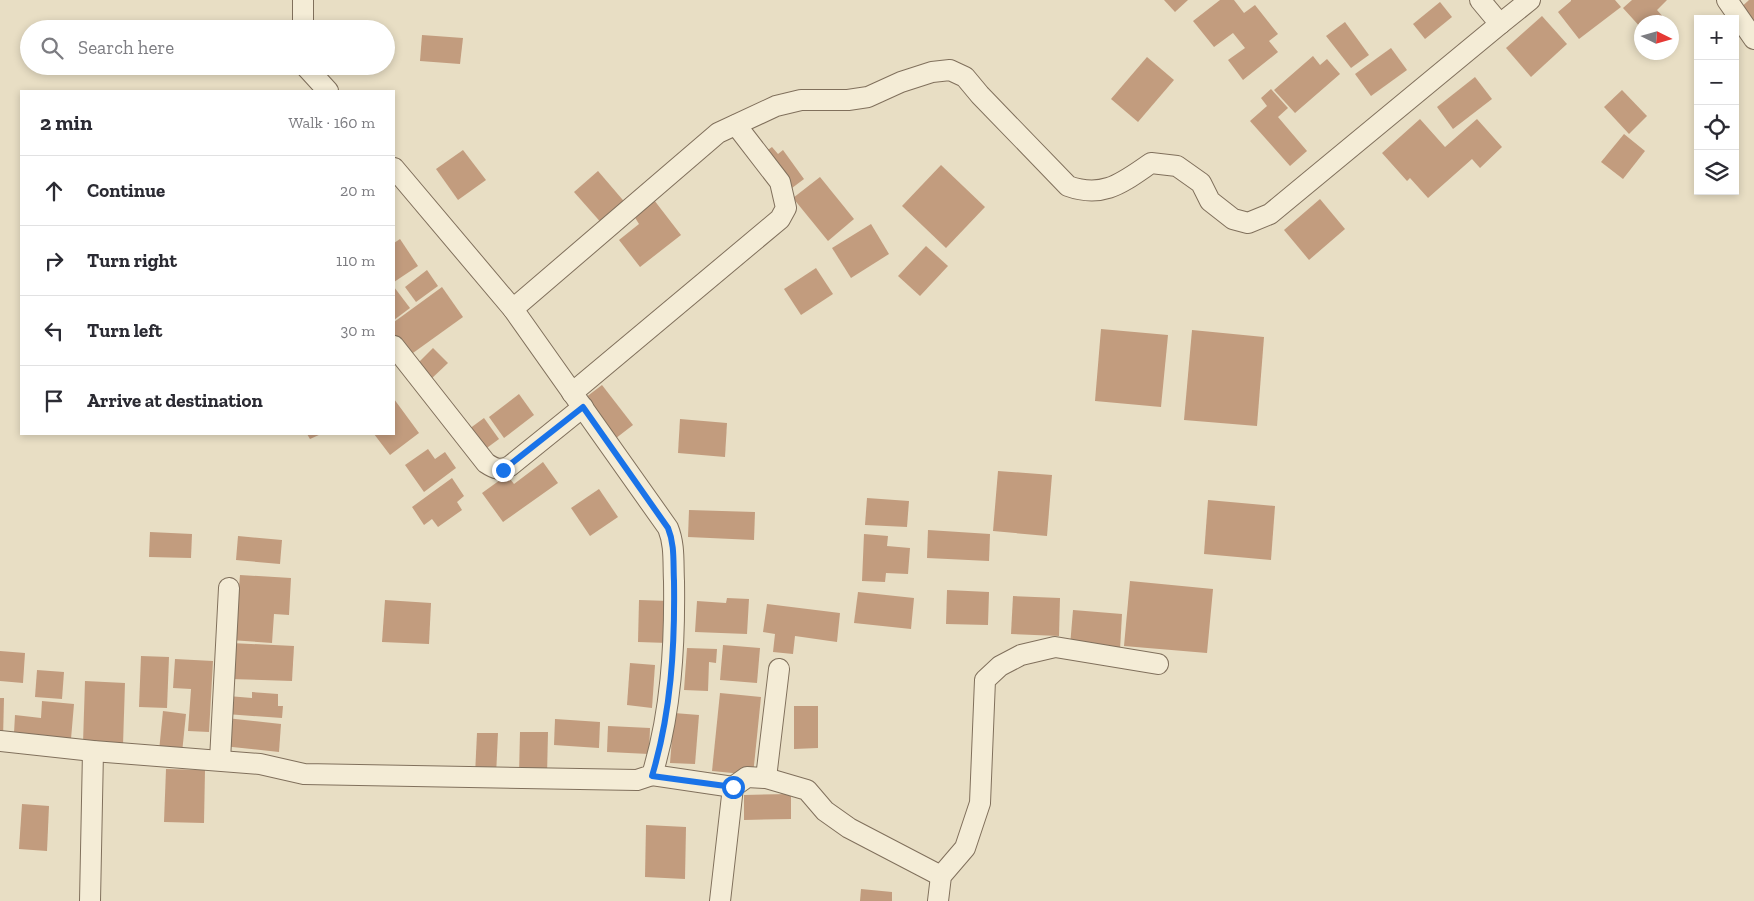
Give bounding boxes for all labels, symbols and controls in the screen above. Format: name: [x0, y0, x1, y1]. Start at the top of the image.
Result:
north arrow: [1634, 15, 1679, 60]
map controls: [1694, 15, 1739, 195]
button: +: [1694, 15, 1739, 60]
search box: [20, 20, 395, 75]
icon: search: [38, 34, 66, 62]
text: Search here: [78, 36, 174, 59]
button: −: [1694, 60, 1739, 105]
button: locate: [1694, 105, 1739, 150]
text: 2 min: [40, 110, 92, 135]
text: Walk · 160 m: [288, 113, 375, 132]
button: layers: [1694, 150, 1739, 195]
icon: ahead: [40, 177, 68, 205]
text: Continue: [87, 179, 165, 202]
text: 20 m: [340, 181, 375, 200]
icon: right: [40, 247, 68, 275]
text: Turn right: [87, 249, 177, 272]
text: 110 m: [336, 251, 375, 270]
icon: left: [40, 317, 68, 345]
text: Turn left: [87, 319, 162, 342]
text: 30 m: [341, 321, 375, 340]
icon: arrive: [40, 387, 68, 415]
text: Arrive at destination: [87, 389, 263, 412]
route end: [492, 459, 515, 482]
route start: [722, 776, 745, 799]

